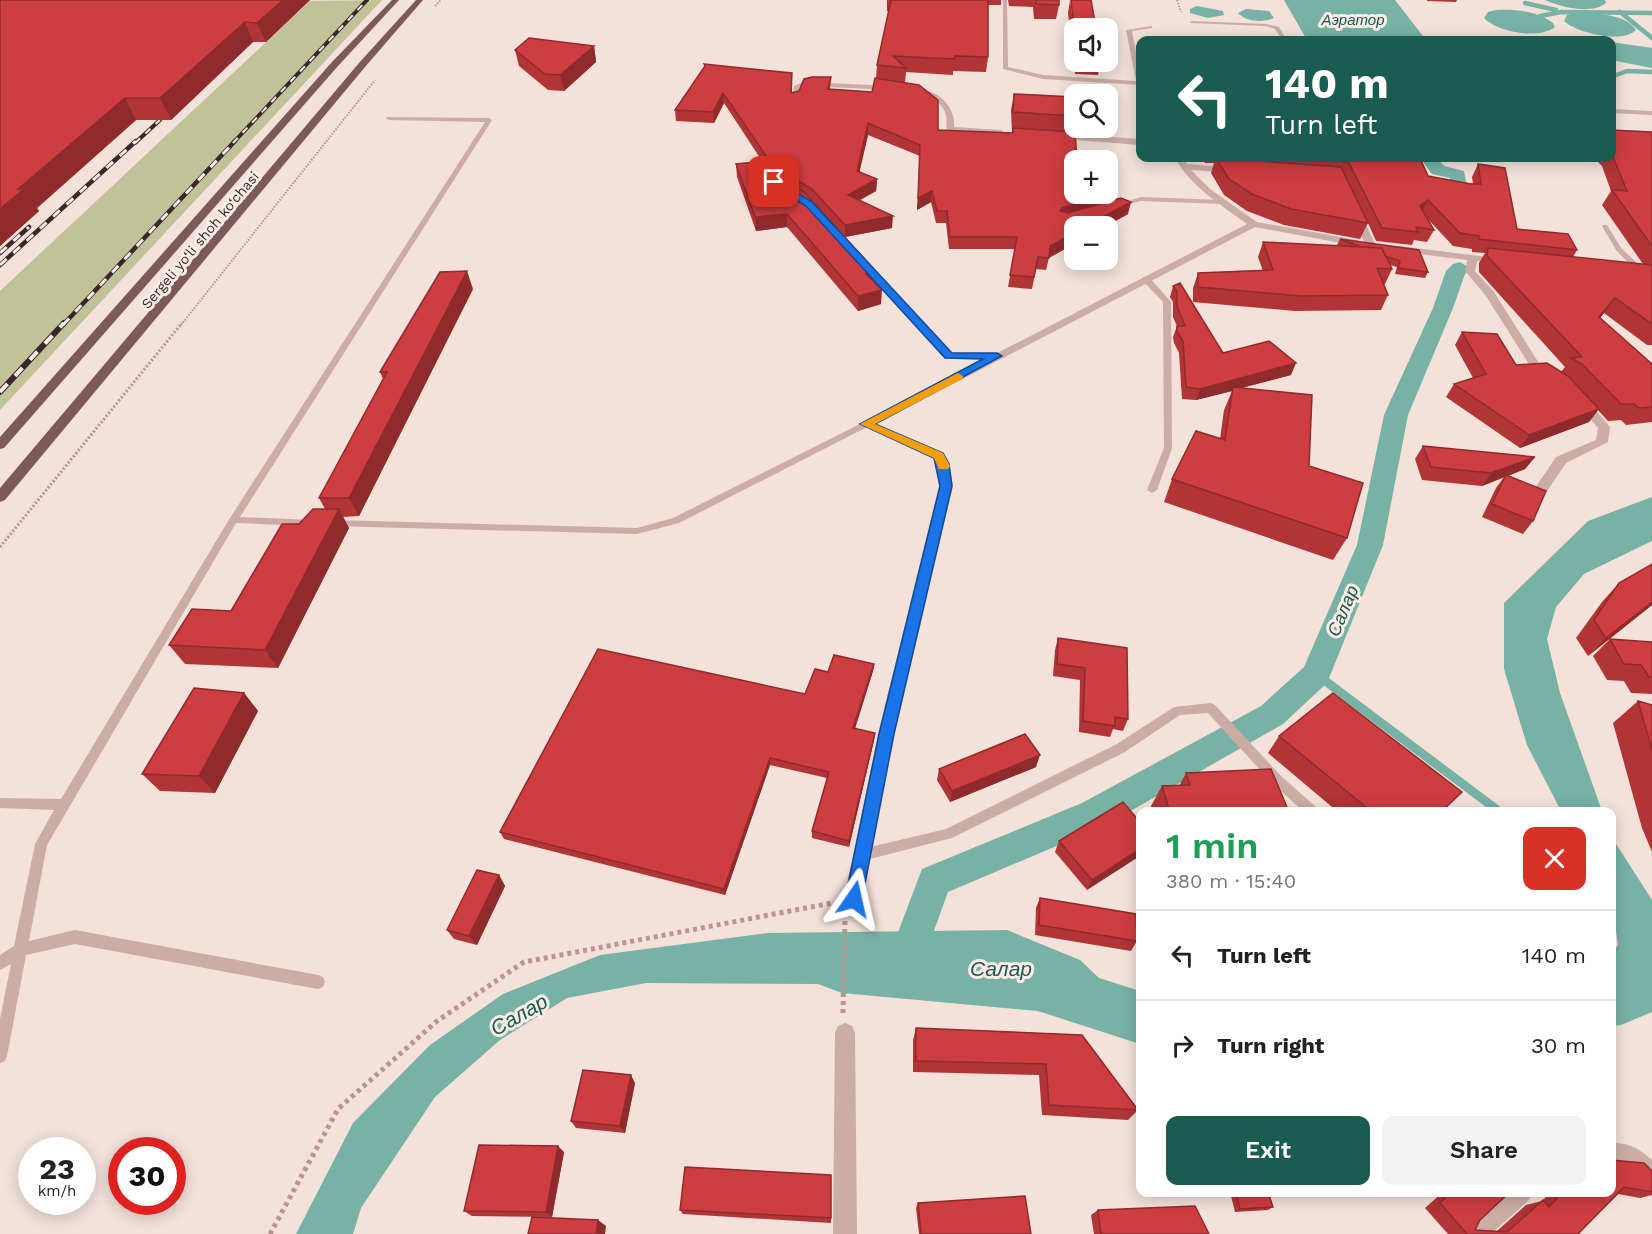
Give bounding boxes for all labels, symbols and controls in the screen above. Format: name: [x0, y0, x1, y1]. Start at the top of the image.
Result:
water label: Аэратор: [1320, 11, 1385, 29]
map controls: [1064, 18, 1118, 270]
button: sound: [1064, 18, 1118, 72]
text: 140 m: [1265, 59, 1389, 108]
icon: left: [1166, 60, 1244, 138]
button: search: [1064, 84, 1118, 138]
text: Turn left: [1265, 109, 1377, 141]
button: +: [1064, 150, 1118, 204]
pin: [748, 156, 799, 207]
icon: arrive: [757, 165, 790, 198]
street label: Sergeli yo‘li shoh ko‘chasi: [138, 168, 262, 312]
button: −: [1064, 216, 1118, 270]
water label: Салар: [1322, 582, 1363, 639]
text: 1 min: [1166, 825, 1258, 867]
button: close: [1523, 827, 1586, 890]
position arrow: [822, 867, 886, 931]
text: 380 m · 15:40: [1166, 869, 1296, 893]
icon: left: [1166, 939, 1199, 972]
text: Turn left: [1217, 943, 1311, 968]
text: 140 m: [1522, 943, 1586, 968]
water label: Салар: [970, 956, 1032, 981]
water label: Салар: [486, 988, 552, 1041]
icon: right: [1166, 1029, 1199, 1062]
text: Turn right: [1217, 1033, 1324, 1058]
text: 30 m: [1531, 1033, 1586, 1058]
button: Exit: [1166, 1116, 1370, 1185]
button: Share: [1382, 1116, 1586, 1185]
speed limit sign: 30: [108, 1137, 186, 1215]
text: 23: [39, 1151, 75, 1186]
text: km/h: [38, 1182, 76, 1200]

